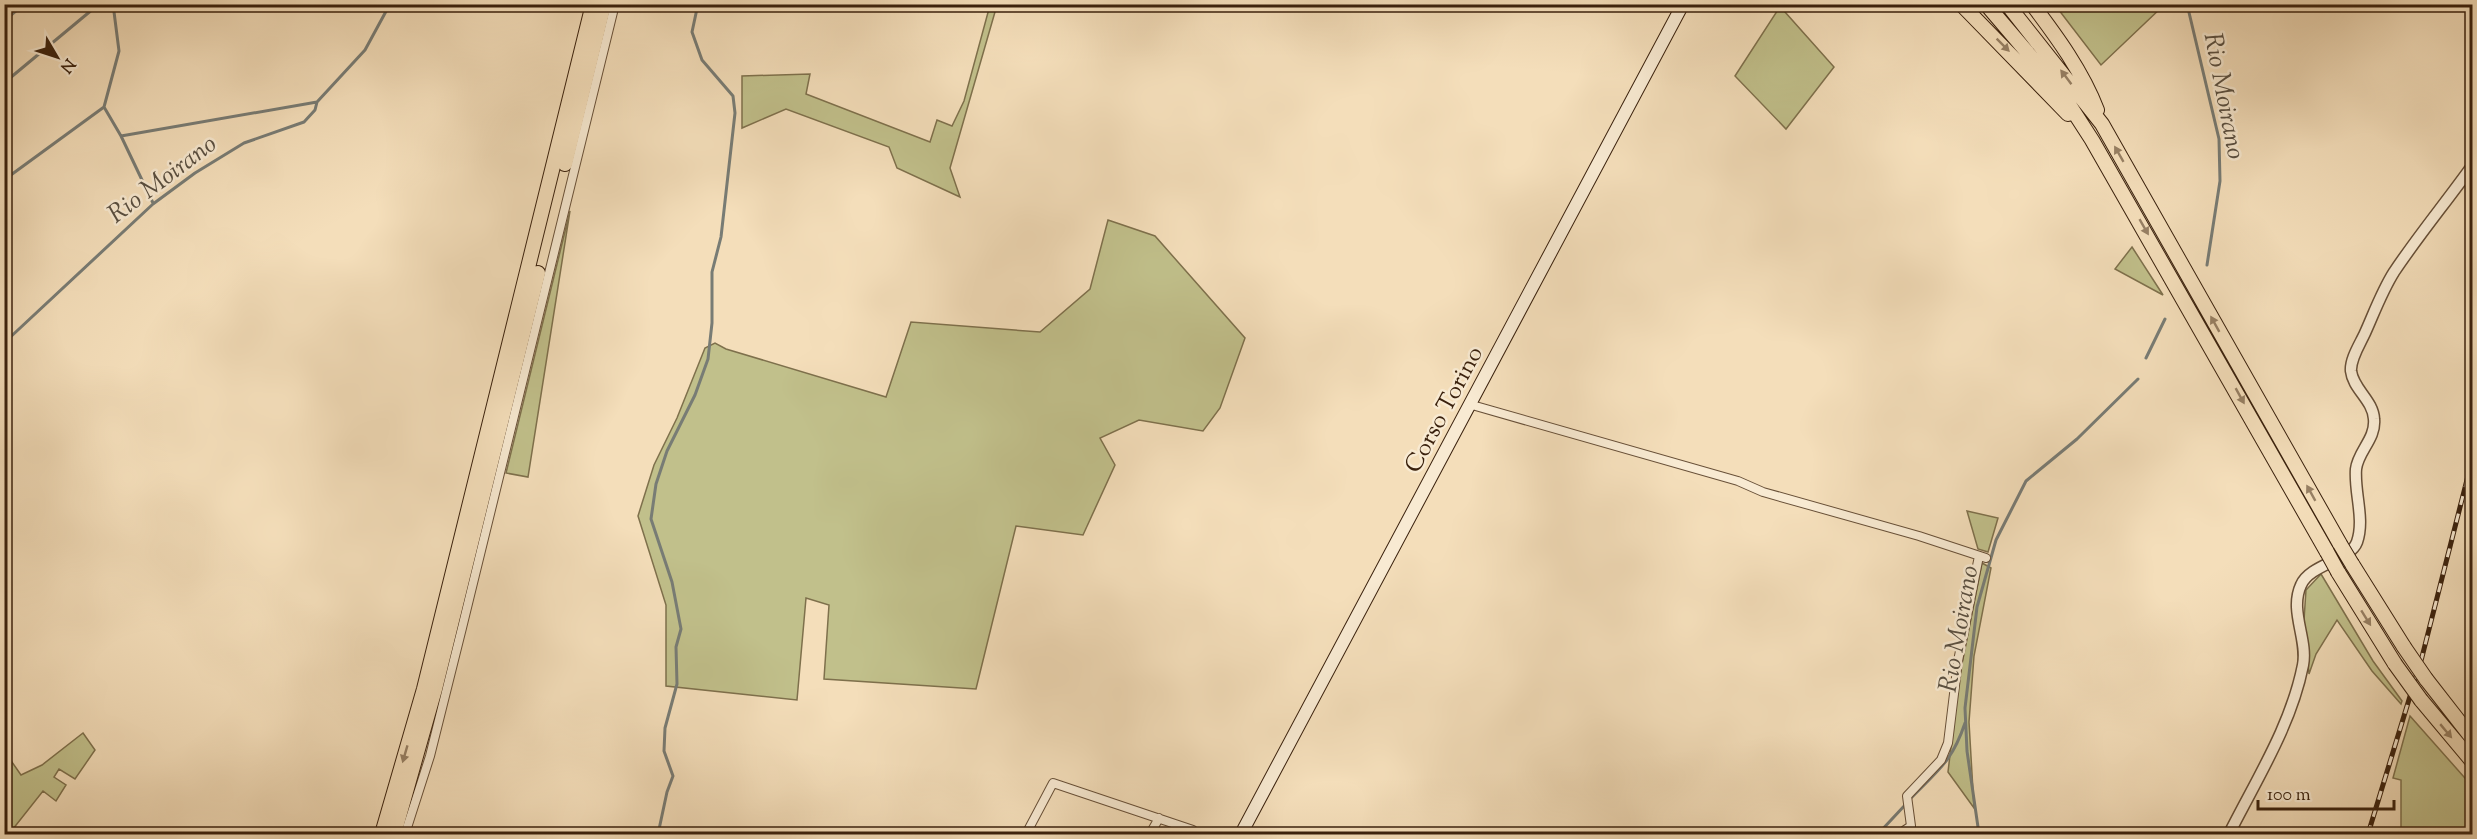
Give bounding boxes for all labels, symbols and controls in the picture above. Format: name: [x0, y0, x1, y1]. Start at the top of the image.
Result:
north arrow: [27, 27, 87, 87]
water label: Rio Moirano: [2193, 30, 2253, 162]
one-way arrow: [1995, 38, 2009, 52]
text: N: [54, 53, 80, 77]
one-way arrow: [2061, 69, 2073, 84]
water label: Rio Moirano: [101, 127, 225, 233]
one-way arrow: [2114, 146, 2125, 162]
one-way arrow: [2138, 218, 2148, 235]
one-way arrow: [2211, 315, 2221, 332]
street label: Corso Torino: [1397, 341, 1493, 479]
one-way arrow: [2235, 388, 2245, 405]
one-way arrow: [2306, 485, 2316, 502]
water label: Rio Moirano: [1931, 563, 1989, 695]
one-way arrow: [2360, 610, 2371, 626]
one-way arrow: [2440, 723, 2453, 739]
one-way arrow: [400, 745, 409, 763]
scale bar: [2258, 773, 2394, 811]
text: 100 m: [2267, 783, 2311, 809]

